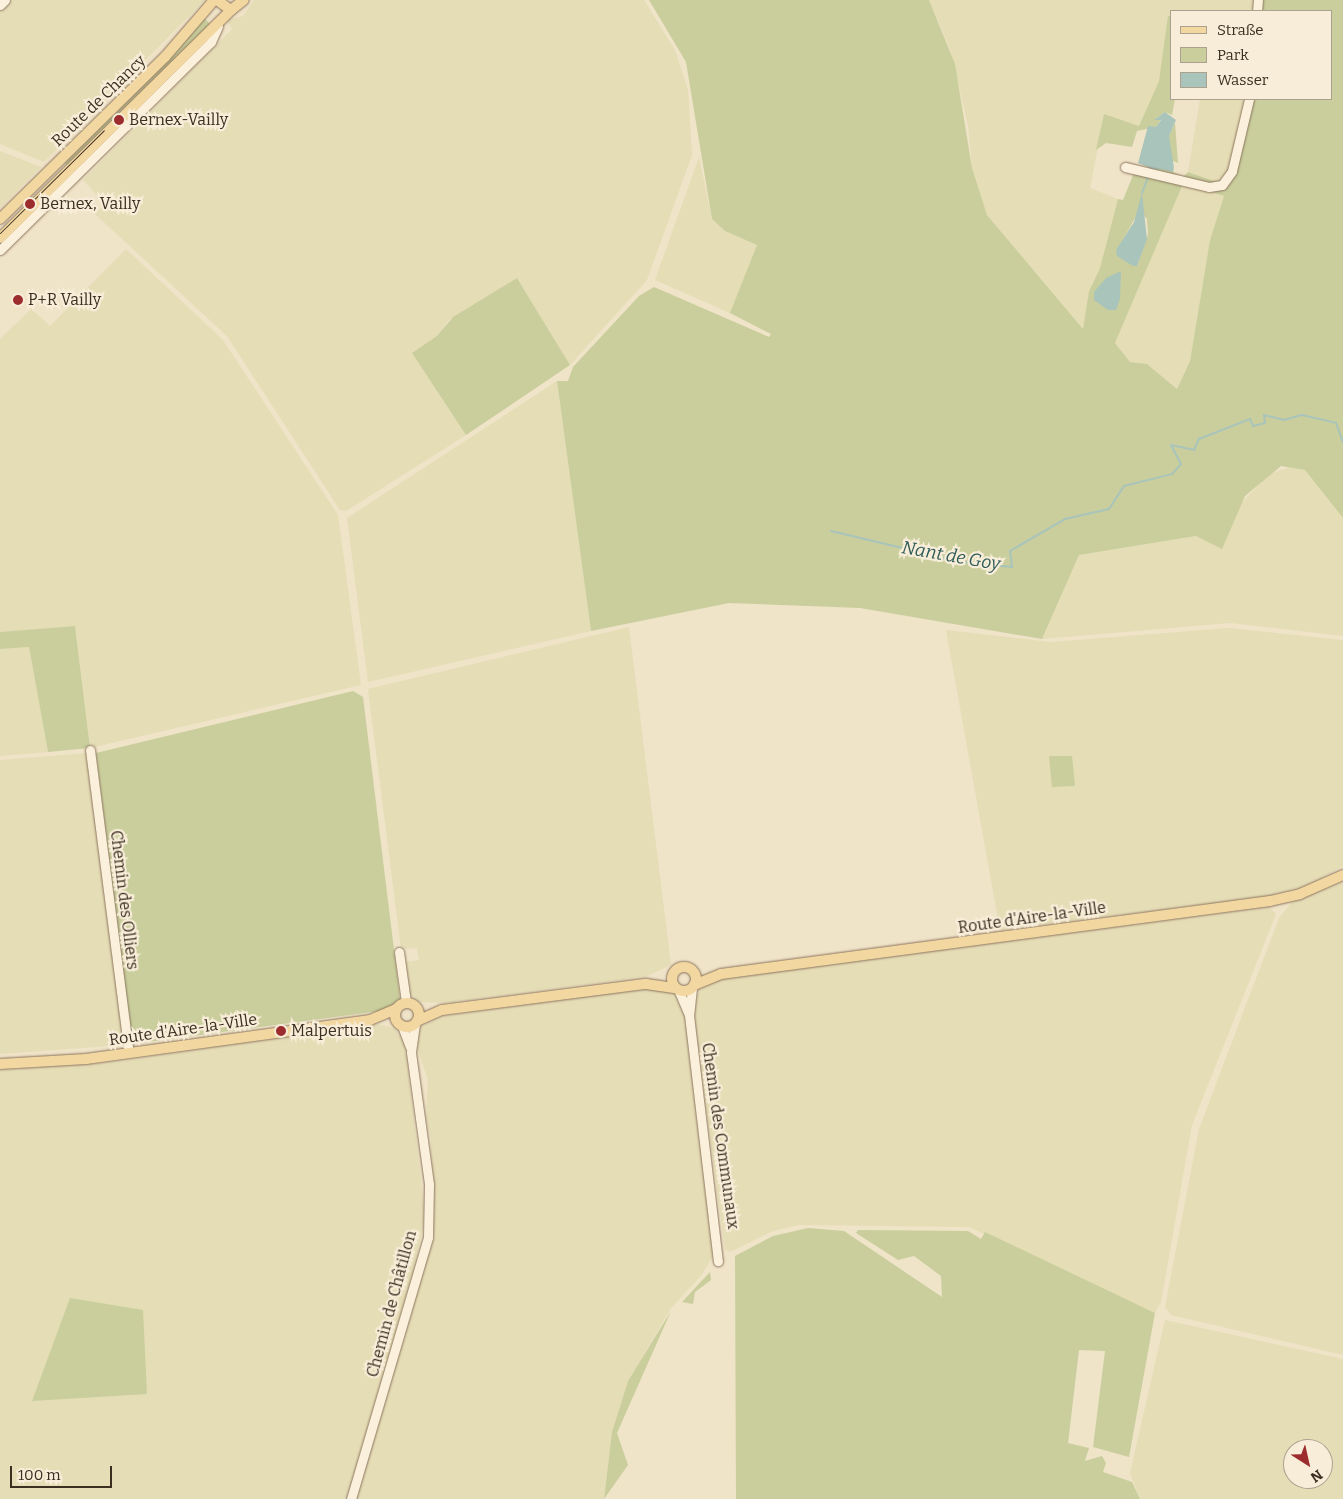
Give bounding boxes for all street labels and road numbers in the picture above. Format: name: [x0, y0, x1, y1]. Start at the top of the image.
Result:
street label: Route de Chancy: [48, 51, 150, 151]
street label: Chemin des Olliers: [106, 829, 142, 971]
street label: Route d'Aire-la-Ville: [957, 898, 1107, 938]
street label: Route d'Aire-la-Ville: [108, 1010, 258, 1050]
street label: Chemin des Communaux: [697, 1042, 743, 1230]
street label: Chemin de Châtillon: [363, 1229, 421, 1379]

